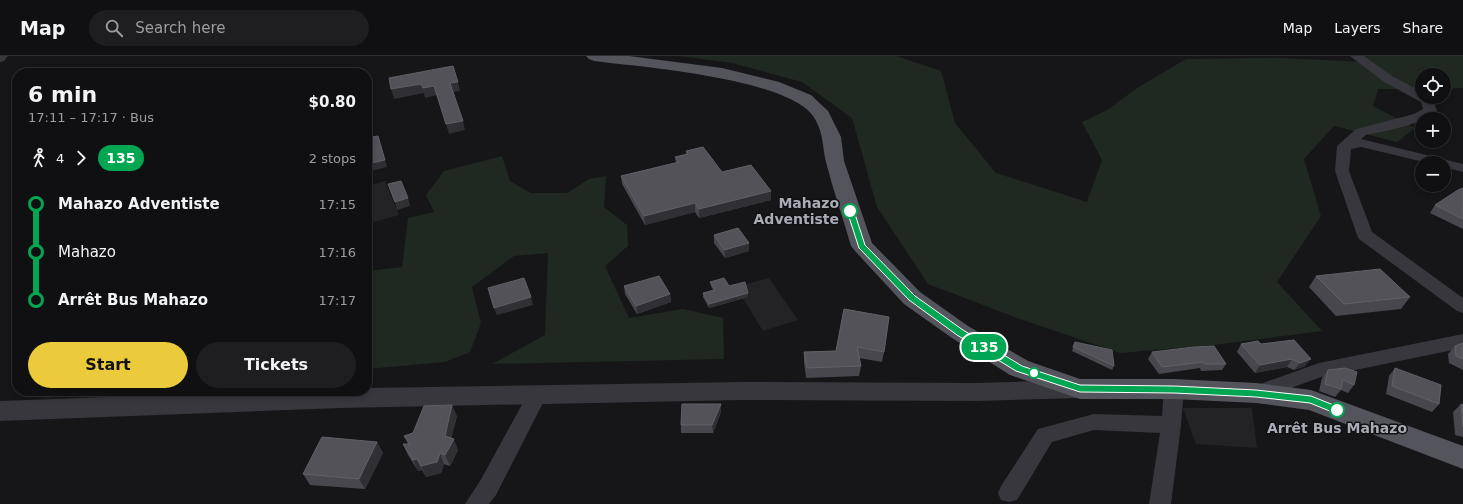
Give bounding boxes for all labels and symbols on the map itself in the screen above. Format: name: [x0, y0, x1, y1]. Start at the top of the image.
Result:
place label: Mahazo Adventiste: [754, 195, 839, 227]
marker: Mahazo Adventiste: [842, 203, 858, 219]
line badge: 135: [961, 334, 1007, 360]
unlabelled marker: [1028, 367, 1040, 379]
marker: Arrêt Bus Mahazo: [1329, 402, 1345, 418]
place label: Arrêt Bus Mahazo: [1267, 420, 1407, 436]

